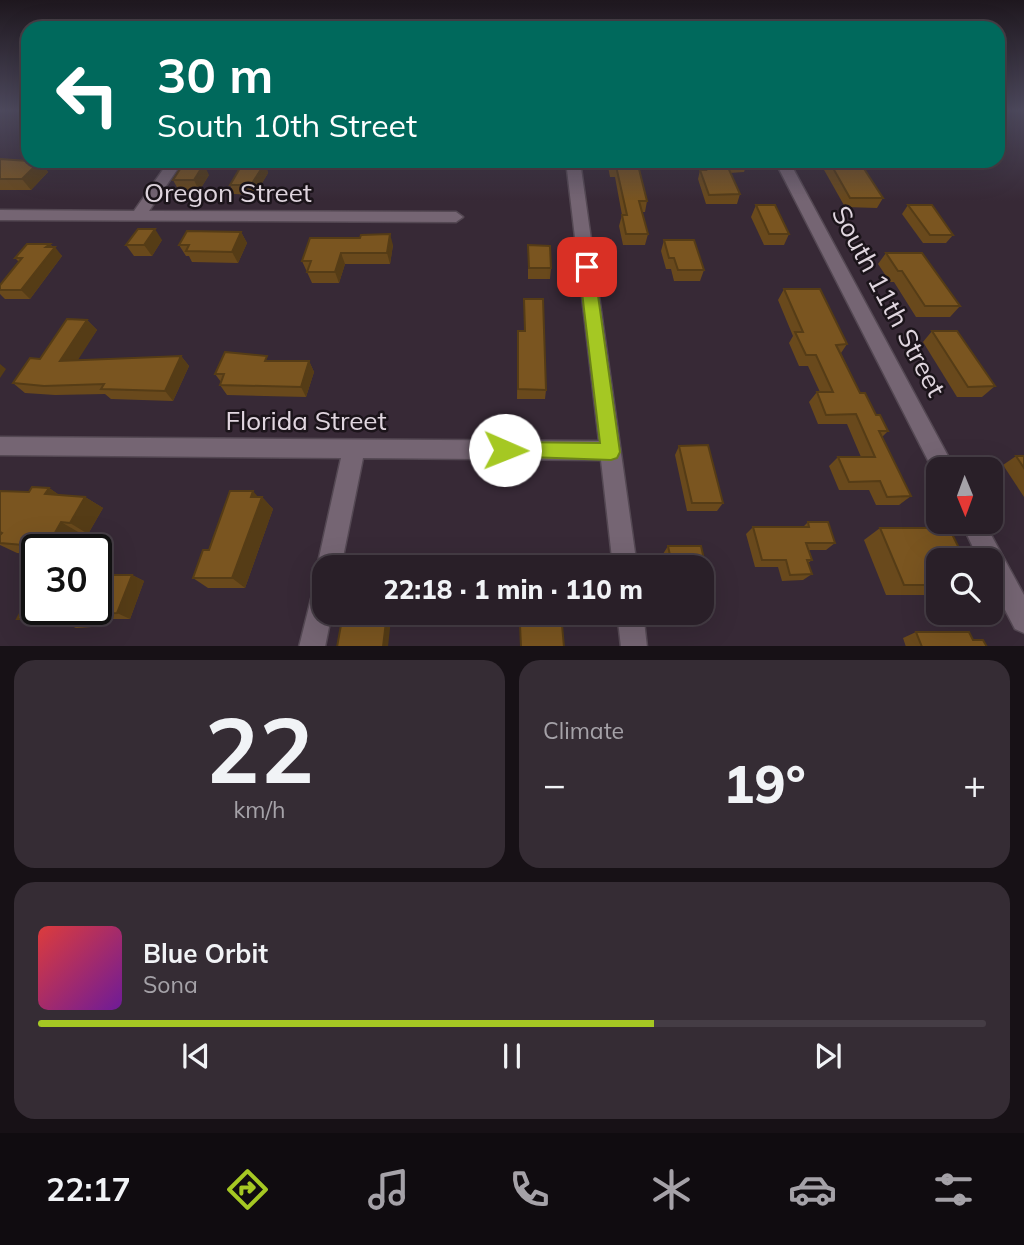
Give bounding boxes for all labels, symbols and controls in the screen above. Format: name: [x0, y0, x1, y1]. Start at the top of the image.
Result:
text: 30 m: [157, 44, 273, 105]
icon: left: [42, 49, 133, 140]
text: South 10th Street: [157, 105, 417, 145]
street label: Oregon Street: [144, 176, 312, 209]
street label: South 11th Street: [825, 200, 953, 402]
pin: [557, 237, 617, 297]
icon: arrive: [568, 248, 606, 286]
street label: Florida Street: [225, 404, 387, 437]
position arrow: [468, 413, 542, 487]
north arrow: [926, 457, 1003, 534]
map controls: [926, 457, 1003, 625]
speed limit sign: 30: [21, 534, 112, 625]
button: search: [926, 548, 1003, 625]
text: 22:18 · 1 min · 110 m: [383, 573, 643, 606]
text: 22: [205, 692, 314, 806]
text: Climate: [543, 716, 624, 745]
text: 19°: [723, 751, 806, 816]
text: −: [543, 760, 566, 808]
text: +: [963, 760, 986, 808]
text: km/h: [233, 795, 286, 824]
text: Blue Orbit: [143, 937, 268, 970]
text: Sona: [143, 970, 198, 999]
icon: previous: [177, 1037, 215, 1075]
icon: pause: [493, 1037, 531, 1075]
icon: next: [809, 1037, 847, 1075]
icon: directions: [223, 1165, 272, 1214]
icon: music: [364, 1165, 413, 1214]
icon: phone: [505, 1165, 554, 1214]
icon: climate: [647, 1165, 696, 1214]
icon: car: [788, 1165, 837, 1214]
icon: filters: [929, 1165, 978, 1214]
text: 22:17: [46, 1169, 131, 1209]

